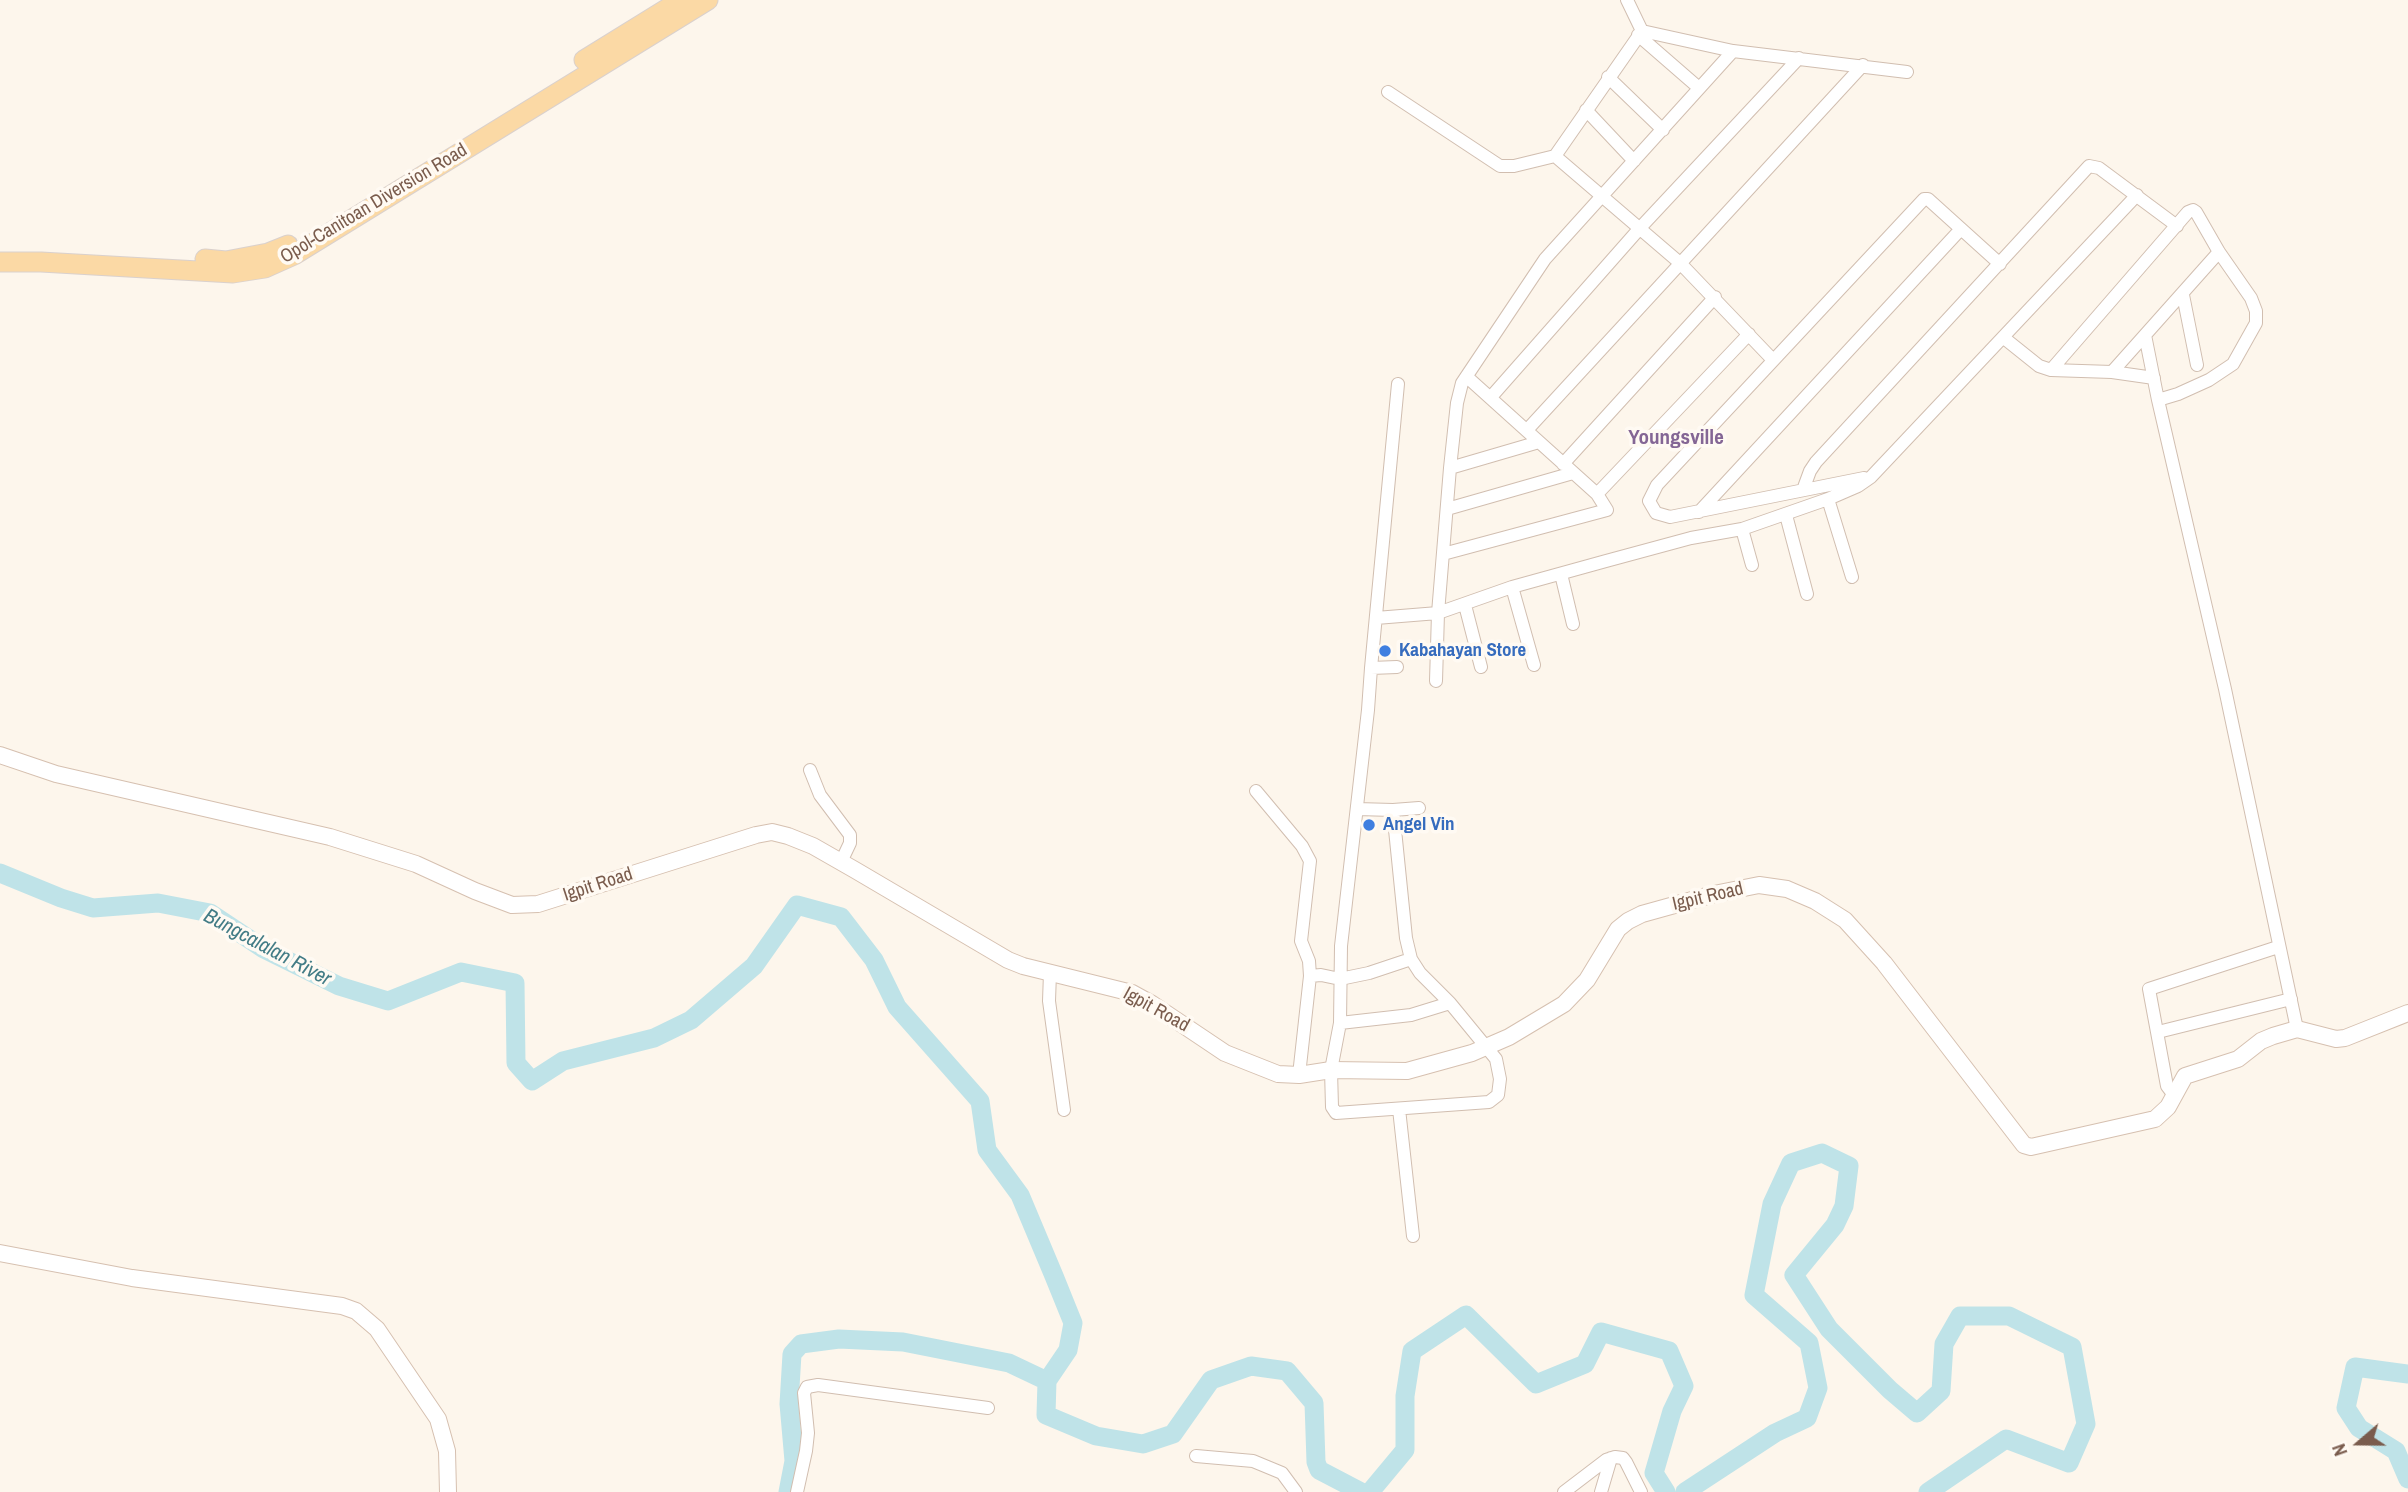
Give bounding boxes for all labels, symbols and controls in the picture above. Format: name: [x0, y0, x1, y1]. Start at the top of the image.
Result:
street label: Opol-Canitoan Diversion Road: [276, 139, 472, 269]
district label: Youngsville: [1628, 425, 1724, 451]
place label: Kabahayan Store: [1399, 640, 1526, 662]
marker: Kabahayan Store: [1377, 643, 1393, 659]
place label: Angel Vin: [1383, 814, 1455, 836]
marker: Angel Vin: [1361, 817, 1377, 833]
street label: Igpit Road: [560, 863, 636, 907]
street label: Igpit Road: [1670, 878, 1746, 916]
water label: Bungcalalan River: [199, 904, 335, 992]
street label: Igpit Road: [1119, 983, 1193, 1037]
north arrow: [2324, 1408, 2394, 1478]
text: N: [2325, 1440, 2353, 1460]

